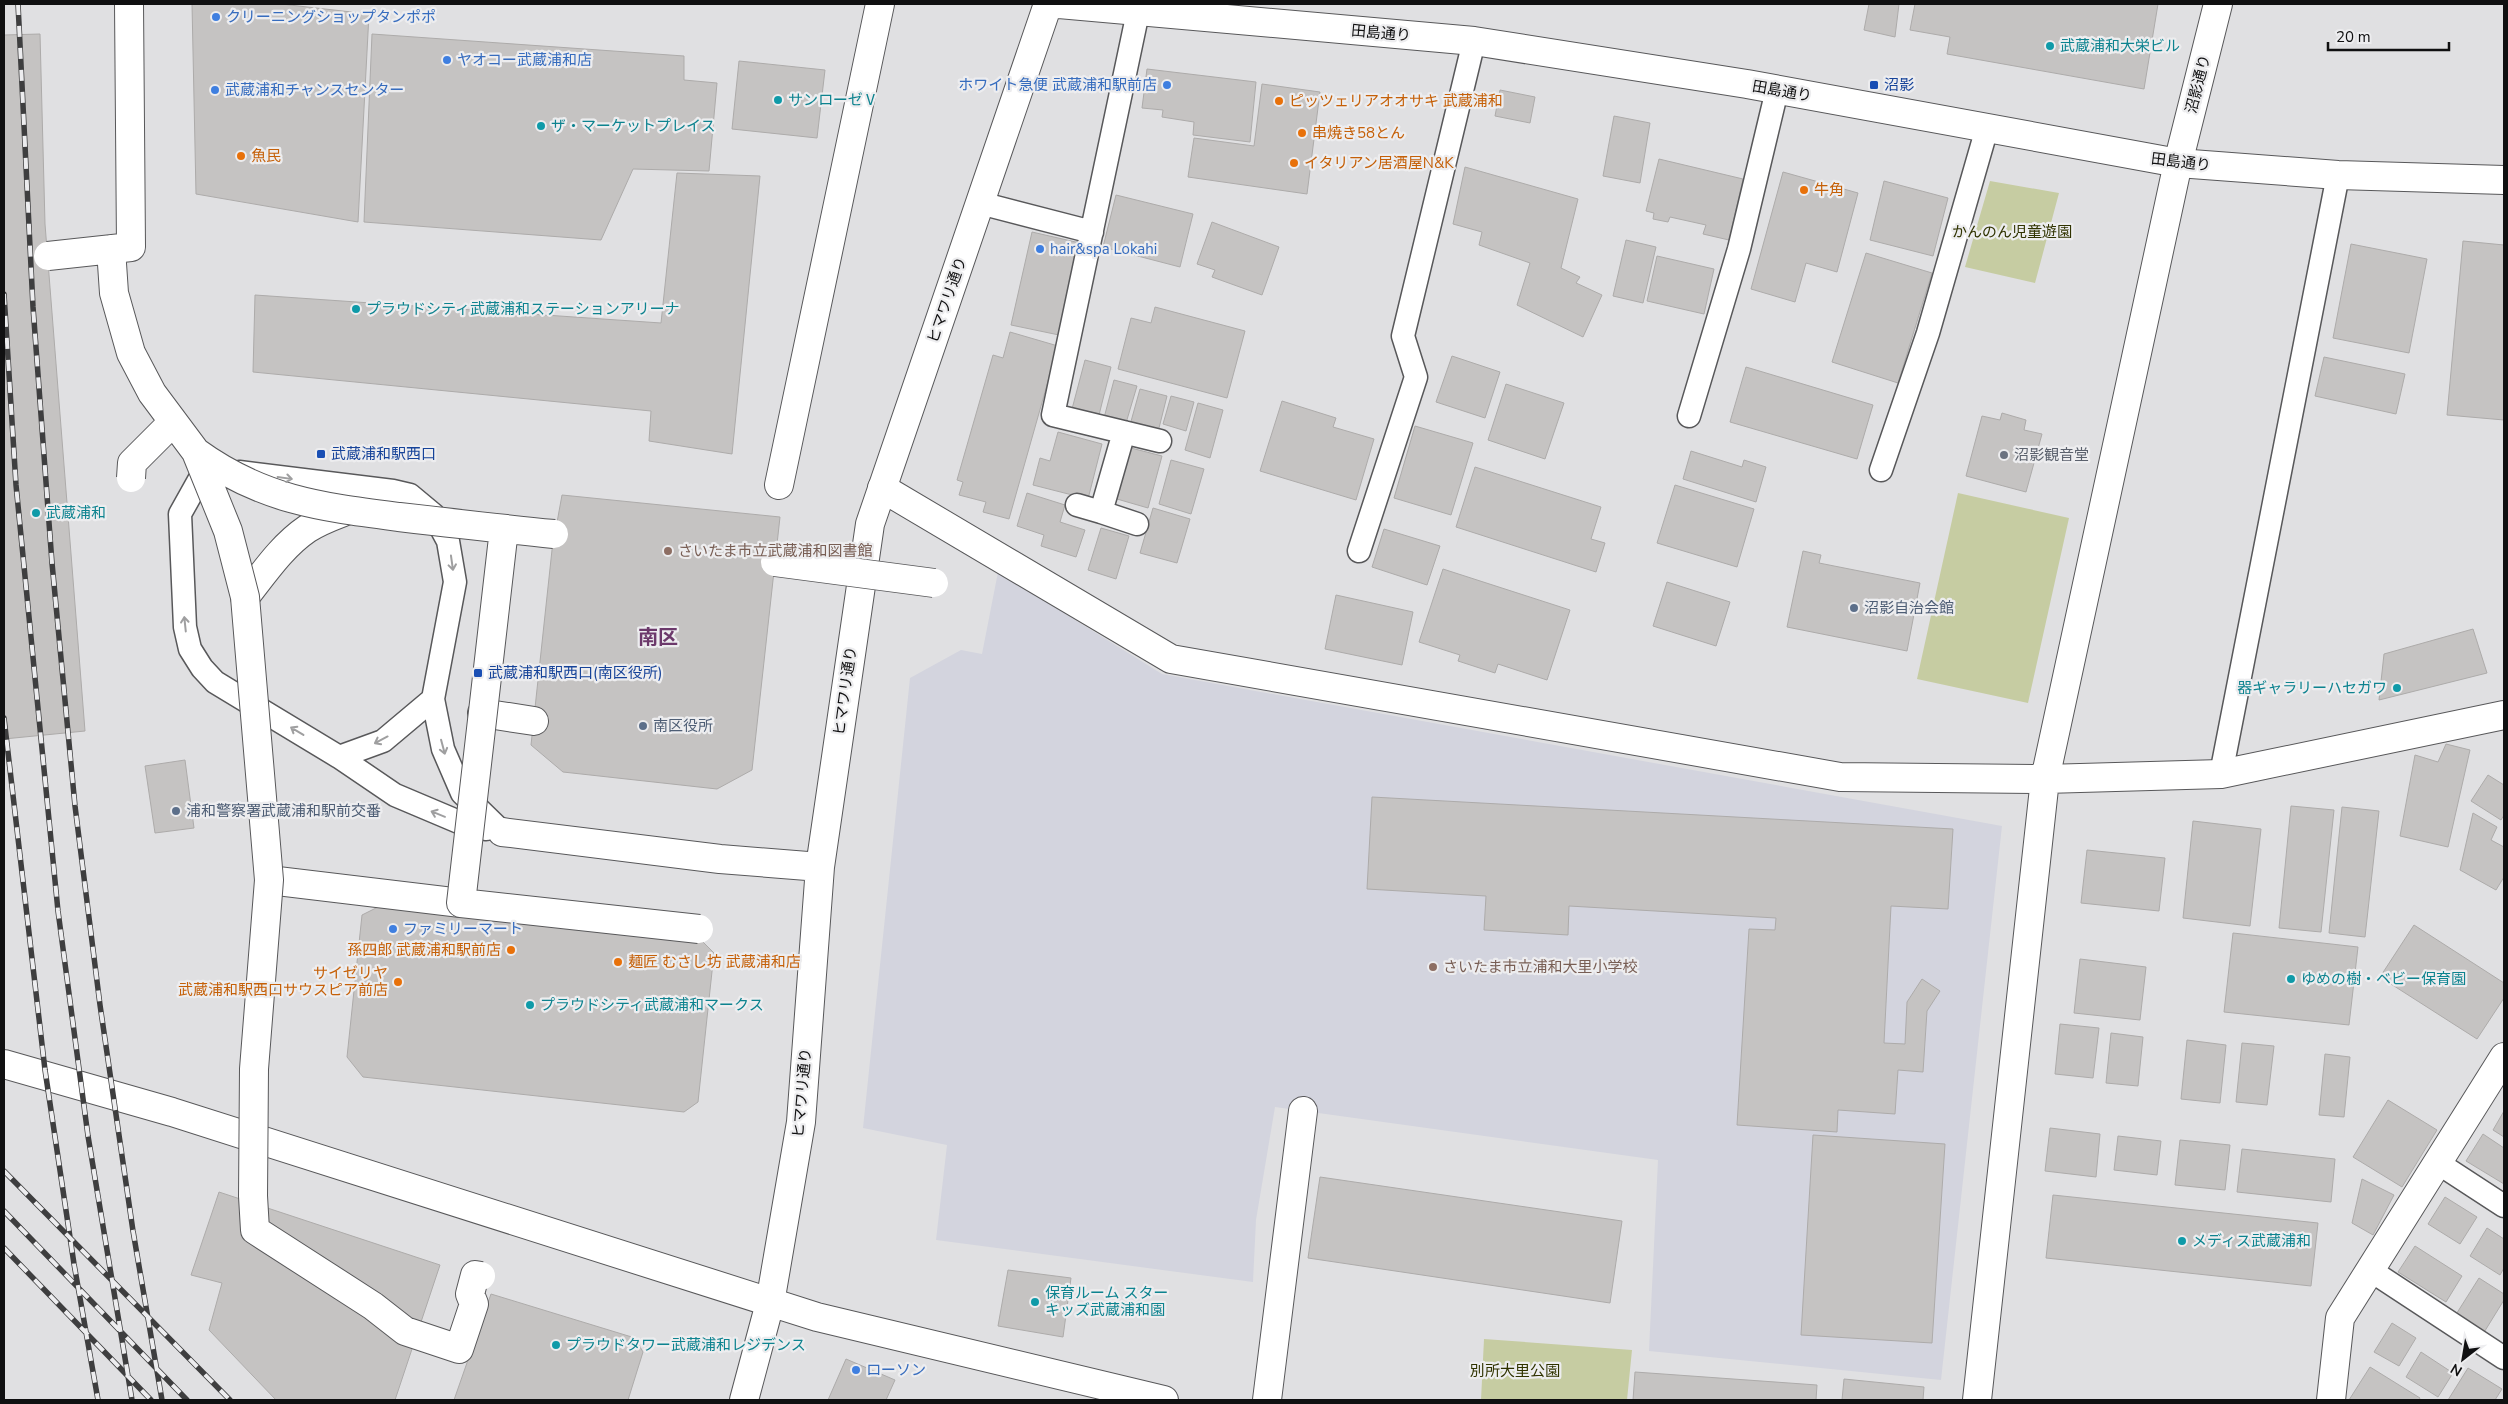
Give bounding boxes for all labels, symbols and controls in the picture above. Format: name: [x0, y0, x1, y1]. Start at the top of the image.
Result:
place label: クリーニングショップタンポポ: [226, 7, 436, 27]
marker: クリーニングショップタンポポ: [210, 11, 222, 23]
street label: 田島通り: [1350, 20, 1412, 46]
scale bar: [2328, 20, 2449, 52]
text: 20 m: [2336, 27, 2371, 47]
place label: 武蔵浦和大栄ビル: [2060, 36, 2180, 56]
marker: 武蔵浦和大栄ビル: [2044, 40, 2056, 52]
place label: ヤオコー武蔵浦和店: [457, 50, 592, 70]
street label: 沼影通り: [2181, 52, 2215, 116]
marker: ヤオコー武蔵浦和店: [441, 54, 453, 66]
place label: ホワイト急便 武蔵浦和駅前店: [958, 75, 1157, 95]
place label: 沼影: [1884, 75, 1914, 95]
street label: 田島通り: [1751, 76, 1813, 106]
marker: ホワイト急便 武蔵浦和駅前店: [1161, 79, 1173, 91]
marker: 沼影: [1868, 79, 1880, 91]
place label: 武蔵浦和チャンスセンター: [225, 80, 405, 100]
marker: 武蔵浦和チャンスセンター: [209, 84, 221, 96]
place label: サンローゼⅤ: [788, 90, 878, 110]
place label: ピッツェリアオオサキ 武蔵浦和: [1289, 91, 1503, 111]
marker: サンローゼⅤ: [772, 94, 784, 106]
marker: ピッツェリアオオサキ 武蔵浦和: [1273, 95, 1285, 107]
place label: ザ・マーケットプレイス: [551, 116, 716, 136]
marker: ザ・マーケットプレイス: [535, 120, 547, 132]
place label: 串焼き58とん: [1312, 123, 1405, 143]
marker: 串焼き58とん: [1296, 127, 1308, 139]
place label: 魚民: [251, 146, 281, 166]
street label: 田島通り: [2150, 148, 2212, 176]
marker: 魚民: [235, 150, 247, 162]
place label: イタリアン居酒屋N&K: [1304, 153, 1454, 173]
marker: イタリアン居酒屋N&K: [1288, 157, 1300, 169]
place label: 牛角: [1814, 180, 1844, 200]
marker: 牛角: [1798, 184, 1810, 196]
park label: かんのん児童遊園: [1952, 222, 2072, 242]
place label: hair&spa Lokahi: [1050, 239, 1157, 259]
marker: hair&spa Lokahi: [1034, 243, 1046, 255]
street label: ヒマワリ通り: [923, 254, 971, 346]
place label: プラウドシティ武蔵浦和ステーションアリーナ: [366, 299, 680, 319]
marker: プラウドシティ武蔵浦和ステーションアリーナ: [350, 303, 362, 315]
place label: 武蔵浦和駅西口: [331, 444, 436, 464]
place label: 沼影観音堂: [2014, 445, 2089, 465]
marker: 武蔵浦和駅西口: [315, 448, 327, 460]
marker: 沼影観音堂: [1998, 449, 2010, 461]
one-way arrow: [277, 474, 293, 484]
place label: 武蔵浦和: [46, 503, 106, 523]
marker: 武蔵浦和: [30, 507, 42, 519]
place label: さいたま市立武蔵浦和図書館: [678, 541, 873, 561]
marker: さいたま市立武蔵浦和図書館: [662, 545, 674, 557]
one-way arrow: [448, 554, 458, 570]
place label: 沼影自治会館: [1864, 598, 1954, 618]
marker: 沼影自治会館: [1848, 602, 1860, 614]
one-way arrow: [180, 616, 190, 632]
district label: 南区: [638, 624, 678, 651]
street label: ヒマワリ通り: [829, 645, 861, 737]
place label: 武蔵浦和駅西口(南区役所): [488, 663, 663, 683]
marker: 武蔵浦和駅西口(南区役所): [472, 667, 484, 679]
place label: 器ギャラリーハセガワ: [2237, 678, 2387, 698]
marker: 器ギャラリーハセガワ: [2391, 682, 2403, 694]
place label: 南区役所: [653, 716, 713, 736]
marker: 南区役所: [637, 720, 649, 732]
one-way arrow: [290, 726, 304, 736]
one-way arrow: [374, 736, 389, 745]
one-way arrow: [439, 738, 449, 754]
place label: 浦和警察署武蔵浦和駅前交番: [186, 801, 381, 821]
marker: 浦和警察署武蔵浦和駅前交番: [170, 805, 182, 817]
one-way arrow: [431, 808, 446, 818]
place label: ファミリーマート: [403, 919, 523, 939]
marker: ファミリーマート: [387, 923, 399, 935]
place label: 孫四郎 武蔵浦和駅前店: [347, 940, 501, 960]
marker: 孫四郎 武蔵浦和駅前店: [505, 944, 517, 956]
place label: 麺匠 むさし坊 武蔵浦和店: [628, 952, 801, 972]
marker: 麺匠 むさし坊 武蔵浦和店: [612, 956, 624, 968]
place label: さいたま市立浦和大里小学校: [1443, 957, 1638, 977]
marker: さいたま市立浦和大里小学校: [1427, 961, 1439, 973]
place label: サイゼリヤ 武蔵浦和駅西口サウスピア前店: [178, 963, 388, 1000]
place label: ゆめの樹・ベビー保育園: [2301, 969, 2466, 989]
marker: ゆめの樹・ベビー保育園: [2285, 973, 2297, 985]
marker: サイゼリヤ 武蔵浦和駅西口サウスピア前店: [392, 976, 404, 988]
place label: プラウドシティ武蔵浦和マークス: [540, 995, 764, 1015]
marker: プラウドシティ武蔵浦和マークス: [524, 999, 536, 1011]
street label: ヒマワリ通り: [788, 1047, 816, 1139]
place label: メディス武蔵浦和: [2192, 1231, 2311, 1251]
marker: メディス武蔵浦和: [2176, 1235, 2188, 1247]
place label: 保育ルーム スター キッズ武蔵浦和園: [1045, 1283, 1168, 1320]
marker: 保育ルーム スター キッズ武蔵浦和園: [1029, 1296, 1041, 1308]
north arrow: [2438, 1334, 2488, 1384]
place label: プラウドタワー武蔵浦和レジデンス: [566, 1335, 806, 1355]
marker: プラウドタワー武蔵浦和レジデンス: [550, 1339, 562, 1351]
text: N: [2447, 1359, 2466, 1381]
place label: ローソン: [866, 1360, 926, 1380]
park label: 別所大里公園: [1470, 1361, 1560, 1381]
marker: ローソン: [850, 1364, 862, 1376]

